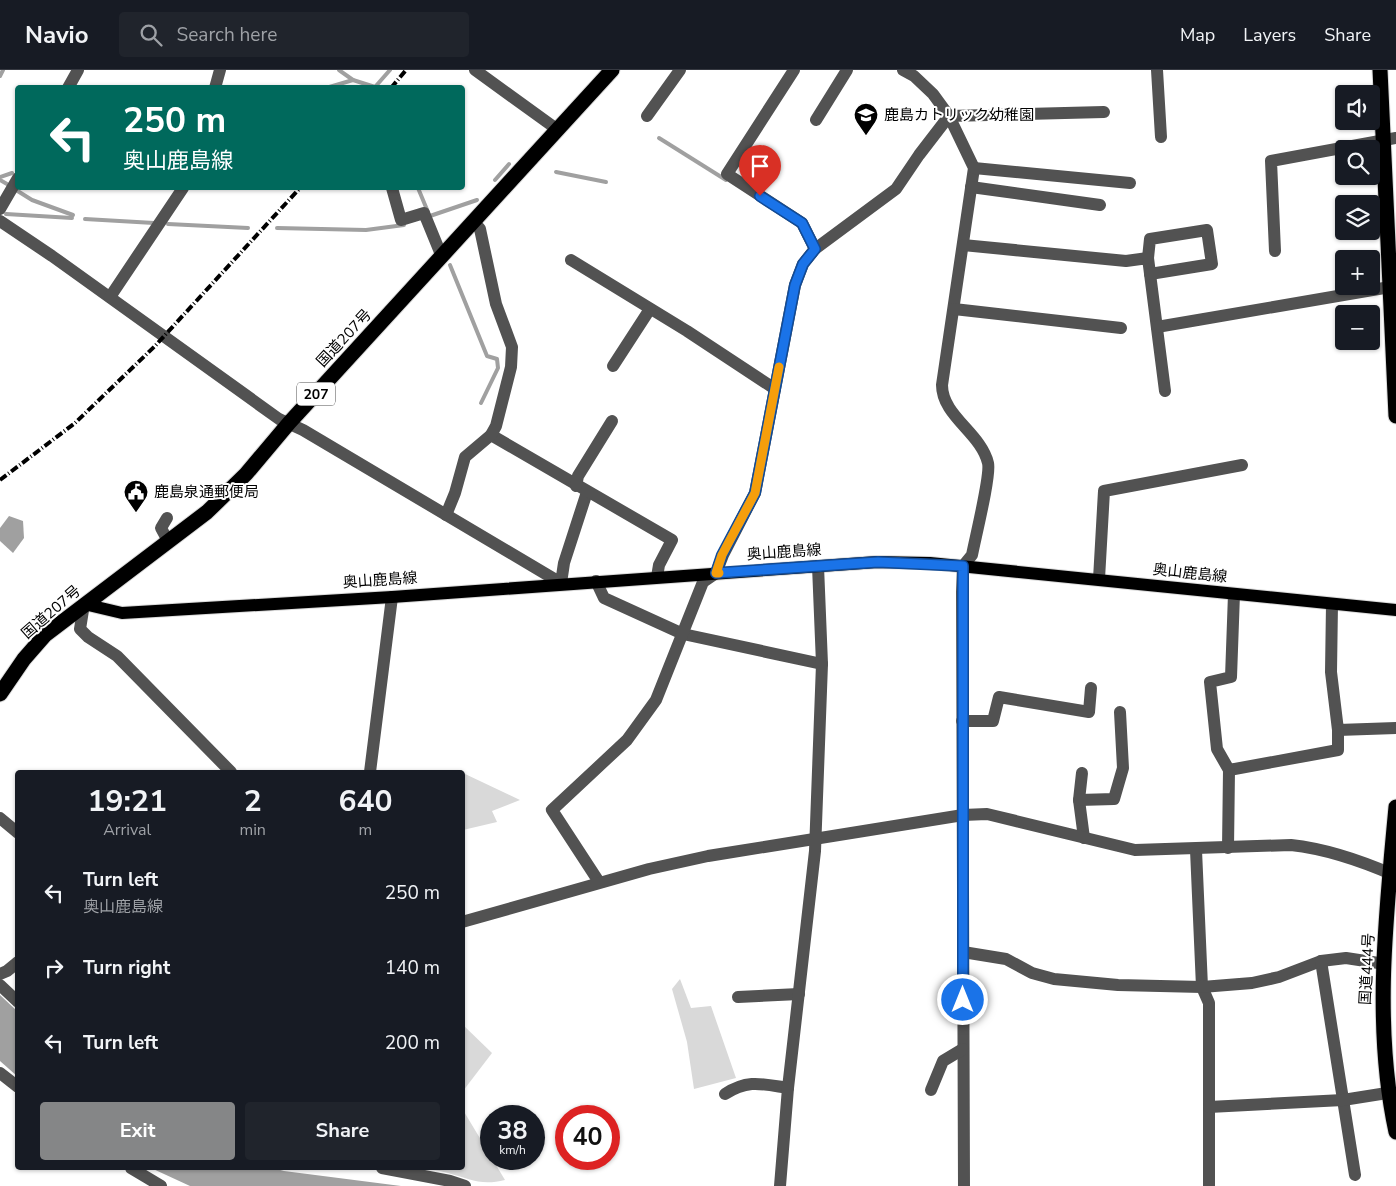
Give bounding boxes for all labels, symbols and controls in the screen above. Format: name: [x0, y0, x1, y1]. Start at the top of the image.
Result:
search box: [119, 12, 469, 57]
text: Navio: [25, 19, 89, 51]
icon: search: [137, 21, 165, 49]
text: Search here: [177, 22, 277, 48]
text: Map: [1180, 23, 1215, 47]
text: Layers: [1243, 23, 1296, 47]
text: Share: [1324, 23, 1371, 47]
map controls: [1335, 85, 1380, 350]
button: sound: [1335, 85, 1380, 130]
text: 250 m: [123, 97, 226, 144]
school or university icon: 鹿島カトリック幼稚園: [853, 102, 879, 136]
icon: left: [40, 105, 105, 170]
place label: 鹿島カトリック幼稚園: [884, 105, 1034, 125]
button: search: [1335, 140, 1380, 185]
pin: [739, 145, 781, 196]
text: 奥山鹿島線: [123, 146, 233, 176]
icon: arrive: [746, 152, 774, 180]
button: layers: [1335, 195, 1380, 240]
button: +: [1335, 250, 1380, 295]
street label: 国道207号: [312, 305, 376, 371]
button: −: [1335, 305, 1380, 350]
road number: 207: [297, 382, 335, 406]
public building icon: 鹿島泉通郵便局: [123, 479, 149, 513]
place label: 鹿島泉通郵便局: [154, 482, 259, 502]
street label: 奥山鹿島線: [746, 539, 822, 565]
street label: 奥山鹿島線: [1152, 559, 1228, 587]
street label: 奥山鹿島線: [342, 567, 418, 593]
street label: 国道207号: [17, 581, 85, 643]
text: 19:21: [88, 781, 167, 822]
text: 2: [244, 781, 262, 822]
text: 640: [338, 781, 392, 822]
text: Arrival: [103, 819, 151, 841]
text: min: [239, 819, 266, 841]
text: m: [359, 819, 372, 841]
text: Turn left: [83, 867, 158, 893]
icon: left: [40, 879, 68, 907]
text: 250 m: [385, 880, 440, 906]
text: 奥山鹿島線: [83, 896, 163, 918]
street label: 国道444号: [1355, 933, 1379, 1005]
icon: right: [40, 954, 68, 982]
text: Turn right: [83, 955, 170, 981]
text: 140 m: [385, 955, 440, 981]
position arrow: [936, 973, 988, 1025]
icon: left: [40, 1029, 68, 1057]
text: Turn left: [83, 1030, 158, 1056]
text: 200 m: [385, 1030, 440, 1056]
button: Exit: [40, 1102, 235, 1160]
button: Share: [245, 1102, 440, 1160]
speed limit sign: 40: [555, 1105, 620, 1170]
text: 38: [497, 1114, 528, 1148]
text: km/h: [499, 1142, 526, 1158]

